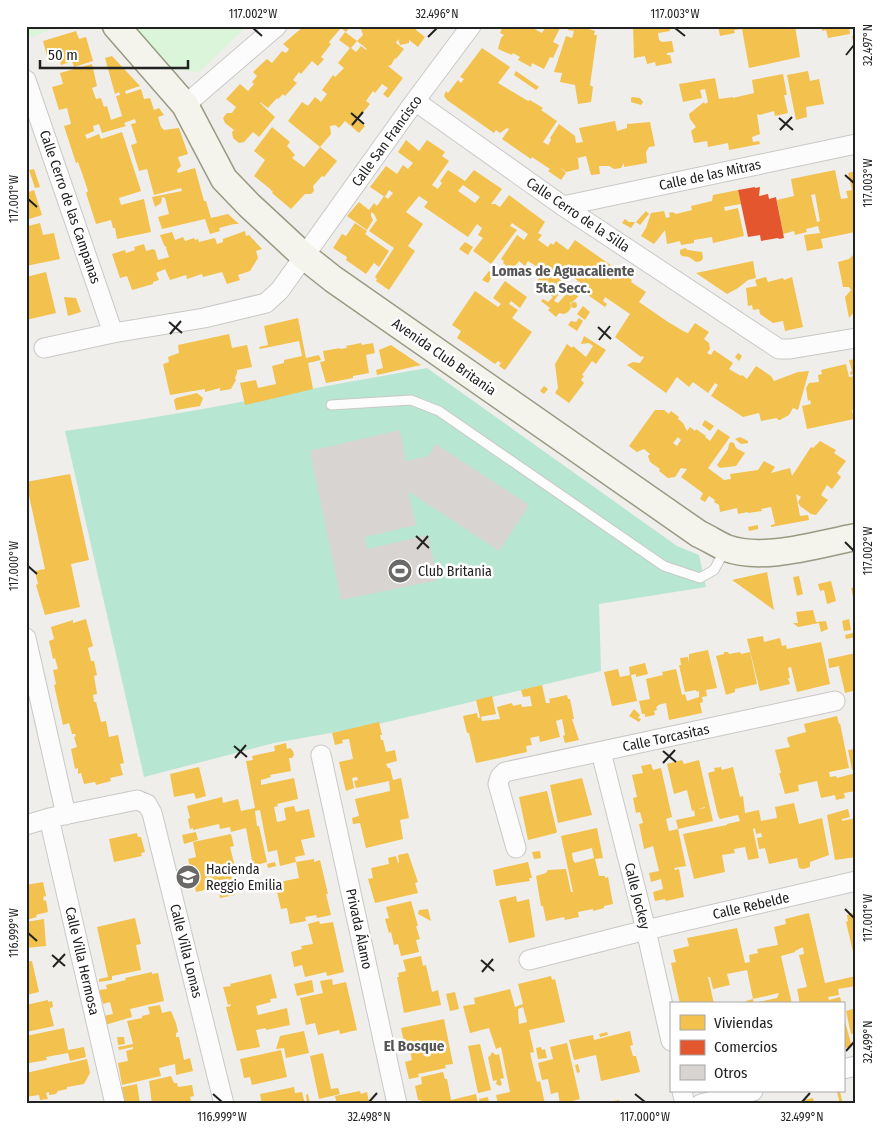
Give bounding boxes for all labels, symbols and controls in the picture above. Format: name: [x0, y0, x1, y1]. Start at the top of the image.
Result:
text: 117.002°W: [229, 7, 277, 21]
text: 32.496°N: [416, 7, 458, 21]
text: 117.003°W: [651, 7, 699, 21]
text: 32.497°N: [861, 24, 875, 66]
scale bar: [40, 38, 188, 70]
text: 50 m: [48, 46, 78, 64]
street label: Calle San Francisco: [348, 92, 426, 190]
street label: Calle Cerro de las Campanas: [36, 128, 104, 286]
street label: Calle de las Mitras: [657, 156, 763, 194]
text: 117.003°W: [861, 159, 875, 207]
street label: Calle Cerro de la Silla: [523, 174, 633, 256]
text: 117.001°W: [7, 175, 21, 223]
district label: Lomas de Aguacaliente 5ta Secc.: [492, 262, 635, 297]
street label: Avenida Club Britania: [389, 315, 499, 399]
text: 117.002°W: [861, 527, 875, 575]
text: 117.000°W: [7, 541, 21, 591]
sports icon: Club Britania: [387, 558, 413, 584]
place label: Club Britania: [418, 563, 492, 580]
street label: Calle Torcasitas: [621, 721, 711, 755]
place label: Hacienda Reggio Emilia: [206, 861, 283, 894]
street label: Calle Jockey: [621, 861, 654, 932]
school or university icon: Hacienda Reggio Emilia: [175, 864, 201, 890]
street label: Privada Álamo: [342, 887, 377, 971]
street label: Calle Rebelde: [711, 889, 791, 923]
text: 117.001°W: [861, 894, 875, 942]
street label: Calle Villa Lomas: [166, 902, 206, 1000]
street label: Calle Villa Hermosa: [61, 905, 103, 1017]
text: 116.999°W: [7, 908, 21, 958]
legend: [670, 1002, 844, 1092]
text: Viviendas: [714, 1014, 773, 1032]
text: 32.499°N: [861, 1021, 875, 1063]
district label: El Bosque: [384, 1037, 445, 1055]
text: Comercios: [714, 1038, 777, 1056]
text: Otros: [714, 1064, 747, 1082]
text: 116.999°W: [197, 1110, 247, 1124]
text: 32.498°N: [347, 1110, 391, 1124]
text: 117.000°W: [620, 1110, 670, 1124]
text: 32.499°N: [781, 1110, 823, 1124]

